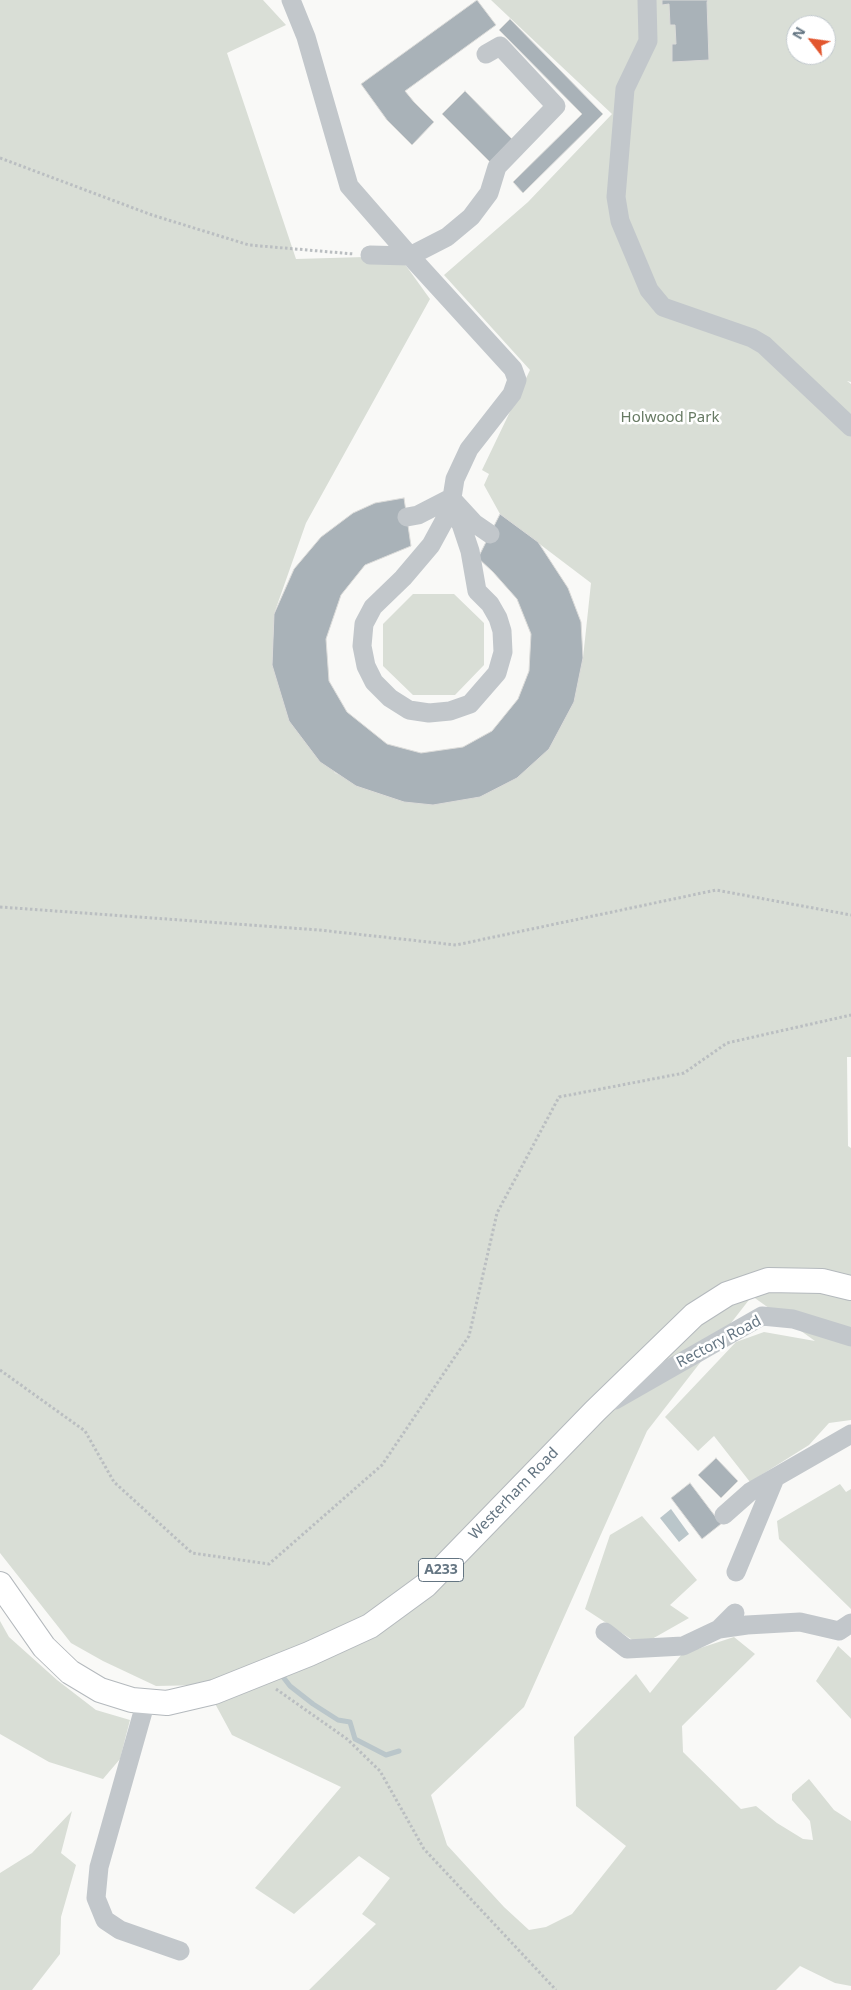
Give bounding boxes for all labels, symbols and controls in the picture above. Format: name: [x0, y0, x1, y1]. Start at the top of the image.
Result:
north arrow: [786, 15, 836, 65]
text: N: [787, 23, 810, 42]
park label: Holwood Park: [621, 409, 719, 427]
street label: Rectory Road: [674, 1312, 764, 1372]
street label: Westerham Road: [465, 1444, 563, 1544]
road number: A233: [418, 1558, 464, 1582]

